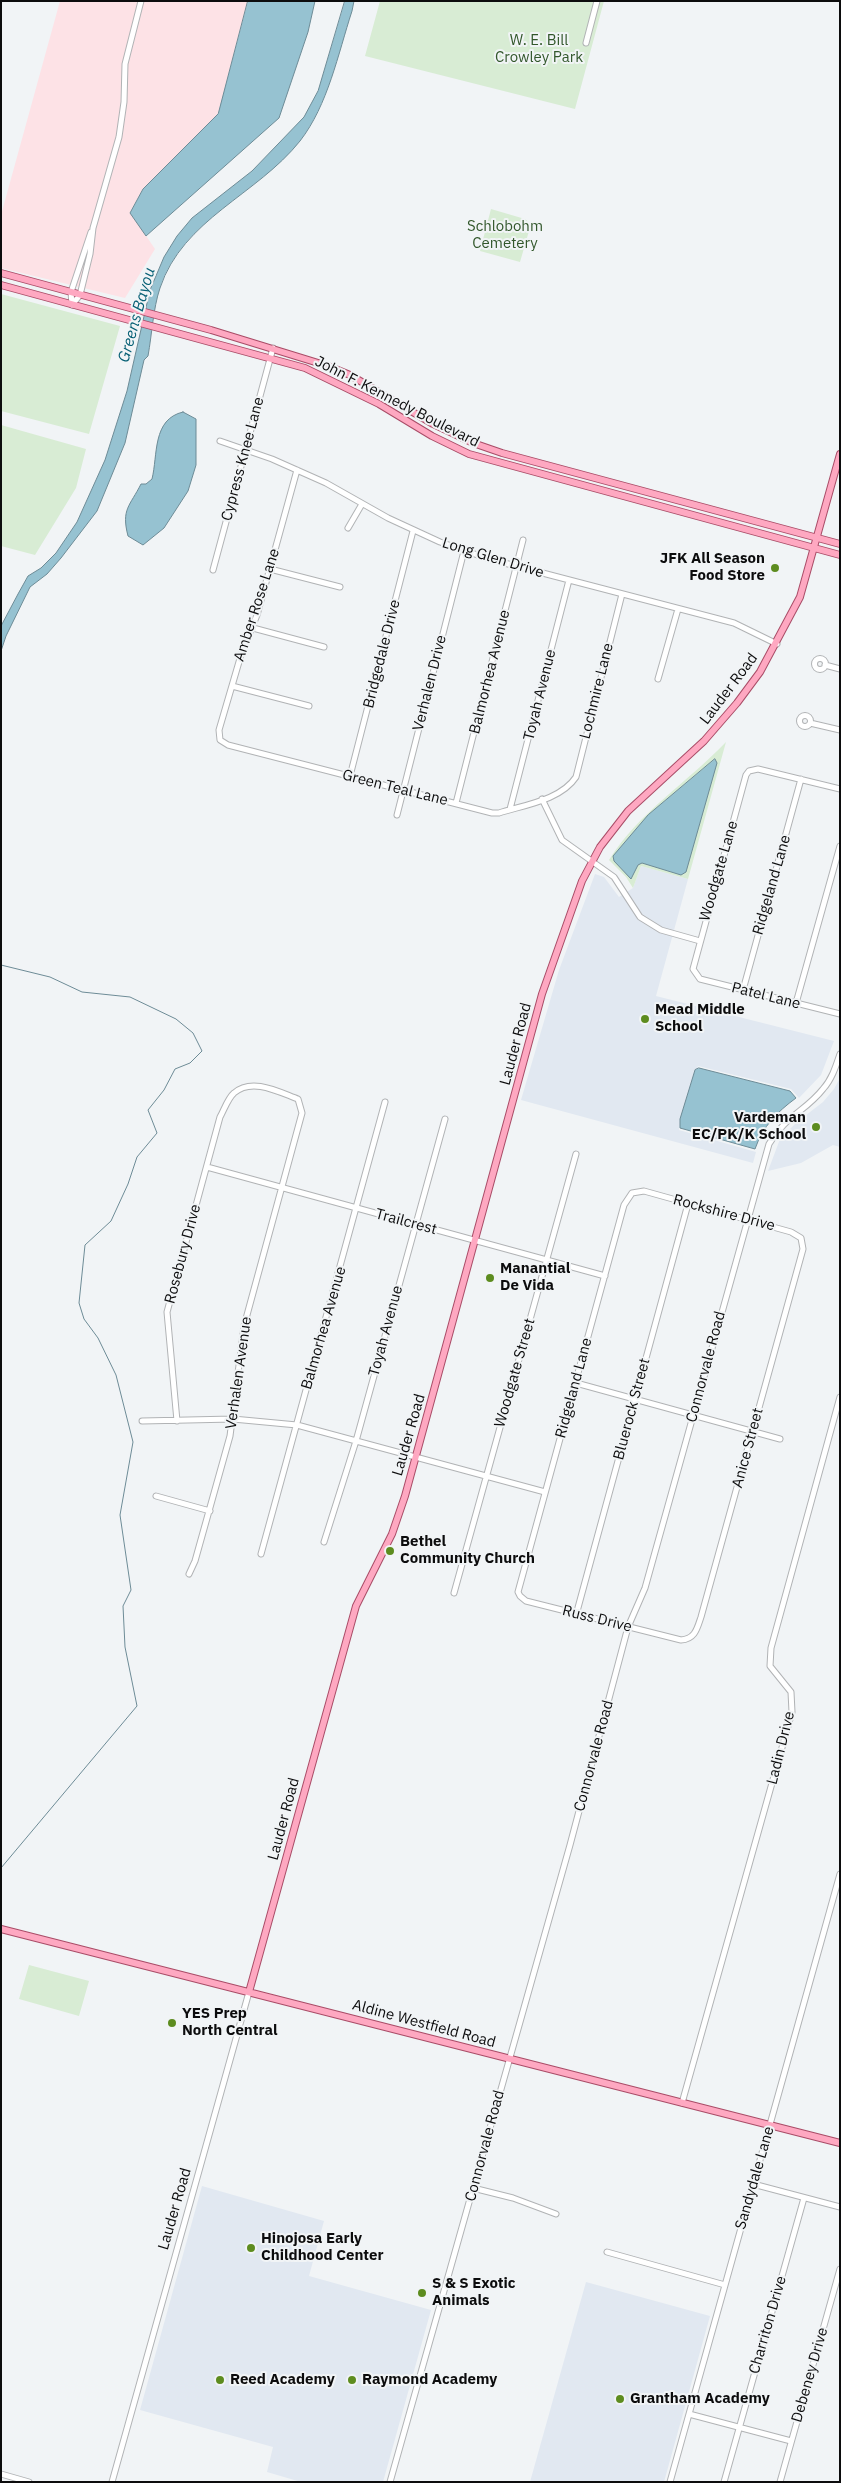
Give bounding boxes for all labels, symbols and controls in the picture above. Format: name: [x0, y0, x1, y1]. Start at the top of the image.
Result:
park label: W. E. Bill Crowley Park: [495, 32, 583, 67]
park label: Schlobohm Cemetery: [467, 218, 543, 253]
water label: Greens Bayou: [114, 265, 160, 365]
street label: John F. Kennedy Boulevard: [312, 353, 482, 451]
street label: Cypress Knee Lane: [218, 395, 268, 523]
street label: Long Glen Drive: [440, 534, 546, 582]
street label: Amber Rose Lane: [230, 546, 284, 664]
place label: JFK All Season Food Store: [660, 550, 765, 585]
marker: JFK All Season Food Store: [769, 562, 781, 574]
street label: Bridgedale Drive: [360, 598, 404, 710]
street label: Balmorhea Avenue: [466, 608, 514, 736]
street label: Verhalen Drive: [409, 633, 451, 733]
street label: Lochmire Lane: [576, 641, 618, 741]
street label: Toyah Avenue: [520, 648, 560, 742]
street label: Lauder Road: [696, 650, 762, 728]
street label: Green Teal Lane: [340, 766, 450, 810]
street label: Woodgate Lane: [696, 819, 742, 923]
street label: Ridgeland Lane: [749, 833, 795, 937]
street label: Patel Lane: [730, 979, 802, 1013]
street label: Lauder Road: [496, 1001, 536, 1087]
place label: Mead Middle School: [655, 1001, 745, 1036]
marker: Mead Middle School: [639, 1013, 651, 1025]
place label: Vardeman EC/PK/K School: [692, 1109, 806, 1144]
marker: Vardeman EC/PK/K School: [810, 1121, 822, 1133]
street label: Rockshire Drive: [671, 1191, 777, 1235]
street label: Rosebury Drive: [161, 1202, 205, 1306]
street label: Trailcrest: [373, 1205, 439, 1239]
place label: Manantial De Vida: [500, 1260, 570, 1295]
street label: Balmorhea Avenue: [298, 1264, 350, 1392]
marker: Manantial De Vida: [484, 1272, 496, 1284]
street label: Toyah Avenue: [365, 1284, 407, 1378]
street label: Connorvale Road: [683, 1309, 729, 1425]
street label: Verhalen Avenue: [222, 1316, 256, 1430]
street label: Woodgate Street: [491, 1316, 539, 1430]
street label: Ridgeland Lane: [552, 1336, 596, 1440]
street label: Bluerock Street: [610, 1356, 654, 1462]
street label: Lauder Road: [389, 1392, 429, 1478]
street label: Anice Street: [729, 1406, 767, 1490]
place label: Bethel Community Church: [400, 1533, 535, 1568]
marker: Bethel Community Church: [384, 1545, 396, 1557]
street label: Russ Drive: [560, 1602, 634, 1636]
street label: Connorvale Road: [571, 1698, 617, 1814]
street label: Ladin Drive: [763, 1710, 799, 1786]
street label: Lauder Road: [264, 1776, 304, 1862]
street label: Aldine Westfield Road: [350, 1996, 498, 2052]
place label: YES Prep North Central: [182, 2005, 277, 2040]
marker: YES Prep North Central: [166, 2017, 178, 2029]
street label: Connorvale Road: [462, 2088, 508, 2204]
street label: Sandydale Lane: [732, 2124, 778, 2232]
street label: Lauder Road: [155, 2166, 195, 2252]
place label: Hinojosa Early Childhood Center: [261, 2230, 383, 2265]
marker: Hinojosa Early Childhood Center: [245, 2242, 257, 2254]
street label: Charriton Drive: [745, 2274, 791, 2376]
place label: S & S Exotic Animals: [432, 2275, 516, 2310]
marker: S & S Exotic Animals: [416, 2287, 428, 2299]
street label: Debeney Drive: [788, 2326, 832, 2424]
place label: Reed Academy: [230, 2371, 335, 2389]
place label: Raymond Academy: [362, 2371, 497, 2389]
marker: Reed Academy: [214, 2374, 226, 2386]
marker: Raymond Academy: [346, 2374, 358, 2386]
place label: Grantham Academy: [630, 2390, 770, 2408]
marker: Grantham Academy: [614, 2393, 626, 2405]

